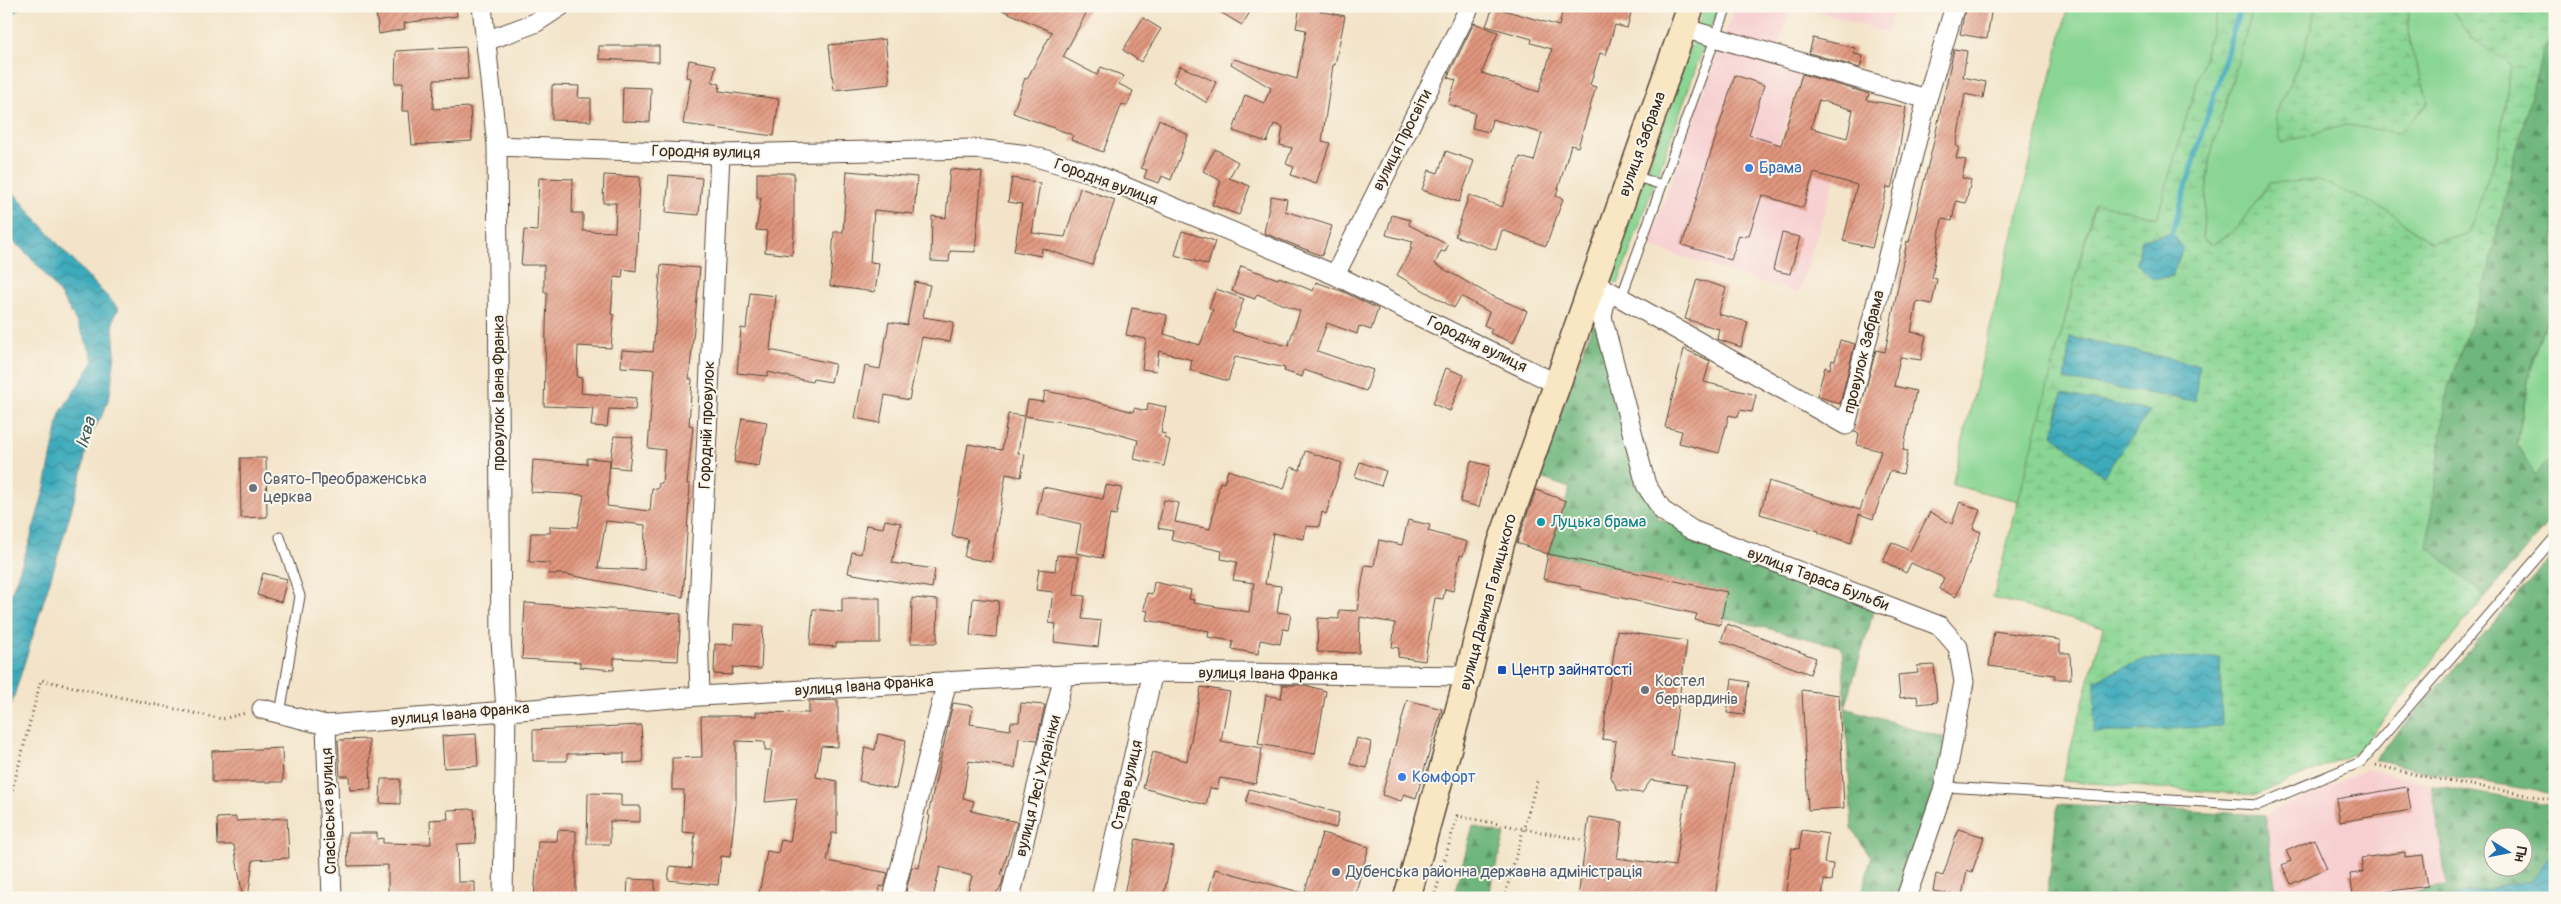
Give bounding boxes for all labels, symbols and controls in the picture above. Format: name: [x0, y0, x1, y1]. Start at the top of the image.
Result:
street label: вулиця Просвіти: [1368, 86, 1436, 194]
street label: вулиця Забрама: [1614, 89, 1670, 199]
street label: Городня вулиця: [651, 141, 761, 163]
street label: Городня вулиця: [1051, 154, 1161, 210]
place label: Брама: [1759, 158, 1802, 178]
marker: Брама: [1743, 162, 1755, 174]
street label: провулок Забрама: [1839, 288, 1889, 416]
street label: Городня вулиця: [1424, 311, 1530, 377]
street label: провулок Івана Франка: [489, 315, 509, 471]
street label: Городній провулок: [695, 361, 719, 489]
water label: Іква: [70, 413, 102, 451]
place label: Свято-Преображенська церква: [263, 469, 427, 507]
marker: Свято-Преображенська церква: [247, 482, 259, 494]
street label: вулиця Данила Галицького: [1455, 511, 1521, 692]
place label: Луцька брама: [1550, 512, 1646, 532]
marker: Луцька брама: [1535, 516, 1547, 528]
street label: вулиця Тараса Бульби: [1744, 543, 1892, 615]
place label: Центр зайнятості: [1512, 660, 1632, 680]
street label: вулиця Івана Франка: [1198, 663, 1338, 685]
marker: Центр зайнятості: [1496, 664, 1508, 676]
street label: вулиця Івана Франка: [794, 671, 934, 701]
place label: Костел бернардинів: [1655, 671, 1738, 709]
marker: Костел бернардинів: [1639, 684, 1651, 696]
street label: вулиця Івана Франка: [390, 698, 530, 730]
street label: вулиця Лесі Українки: [1011, 713, 1065, 859]
street label: Стара вулиця: [1107, 738, 1147, 832]
street label: Спасівська вулиця: [317, 747, 341, 875]
place label: Комфорт: [1412, 767, 1476, 787]
marker: Комфорт: [1396, 771, 1408, 783]
north arrow: [2484, 826, 2534, 876]
text: Пн: [2511, 845, 2530, 863]
place label: Дубенська районна державна адміністрація: [1345, 862, 1642, 882]
marker: Дубенська районна державна адміністрація: [1330, 866, 1342, 878]

